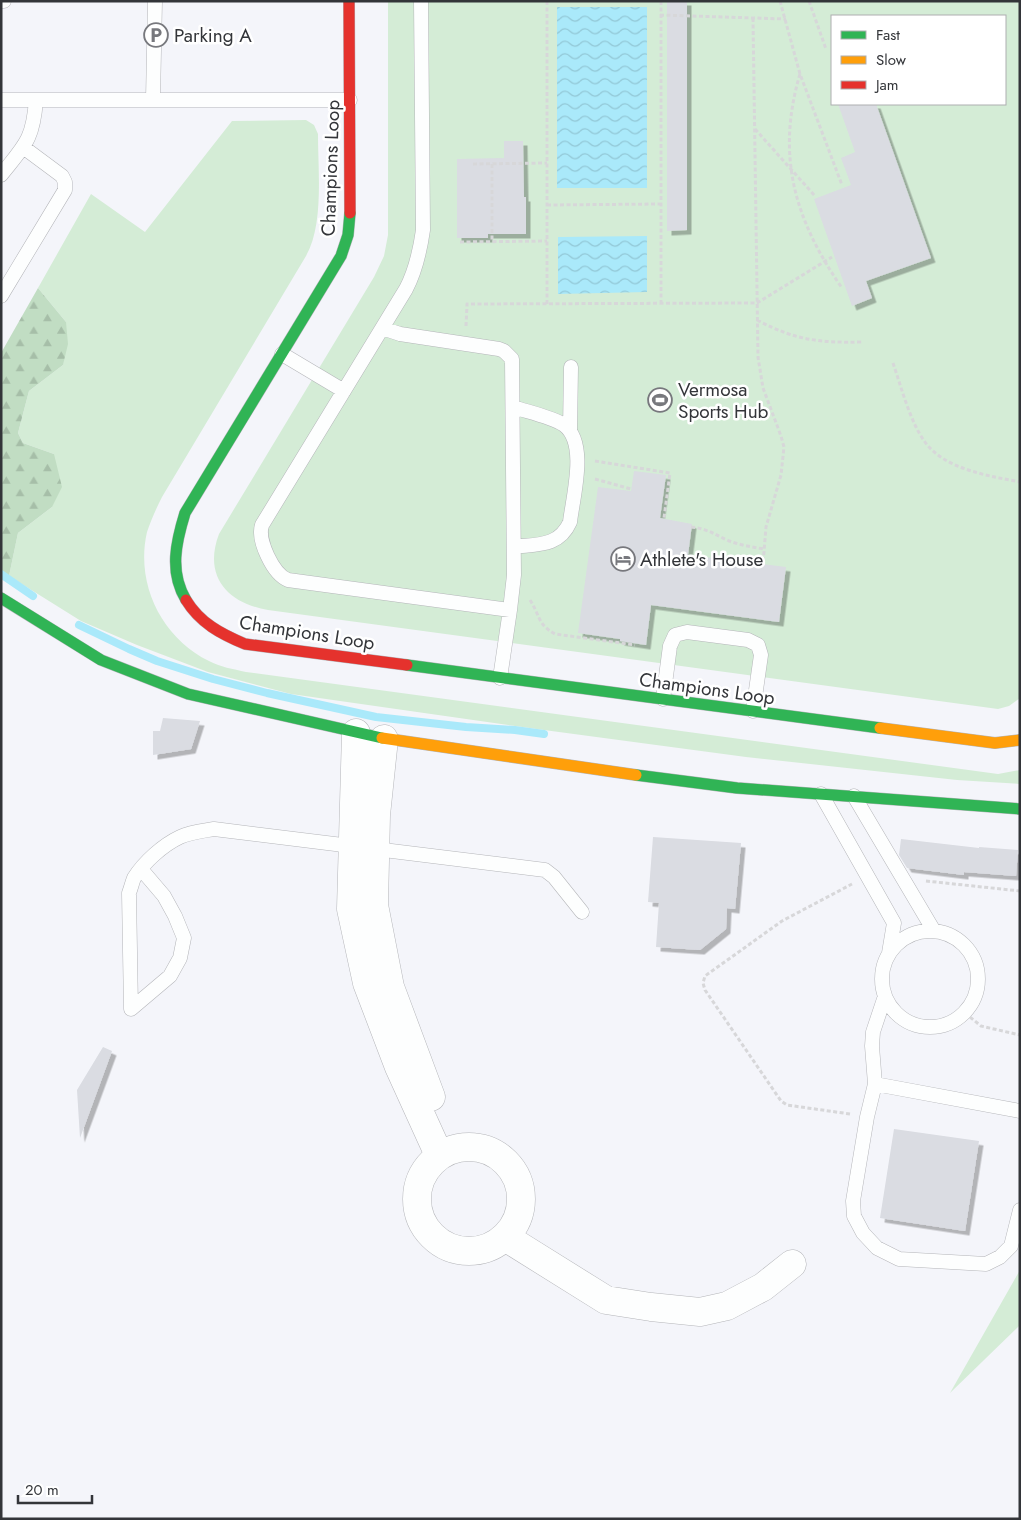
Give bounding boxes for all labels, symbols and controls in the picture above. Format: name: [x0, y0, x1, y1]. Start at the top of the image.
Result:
legend: [831, 15, 1006, 105]
parking icon: Parking A: [143, 22, 169, 48]
place label: Parking A: [174, 22, 252, 49]
text: Fast: [876, 24, 900, 46]
text: Slow: [876, 49, 907, 71]
text: Jam: [874, 74, 899, 96]
street label: Champions Loop: [315, 99, 346, 237]
place label: Vermosa Sports Hub: [678, 376, 769, 425]
sports icon: Vermosa Sports Hub: [647, 387, 673, 413]
hotel icon: Athlete's House: [610, 546, 636, 572]
place label: Athlete's House: [640, 546, 763, 573]
street label: Champions Loop: [237, 608, 377, 657]
street label: Champions Loop: [637, 666, 777, 711]
scale bar: [18, 1472, 91, 1504]
text: 20 m: [25, 1479, 59, 1501]

